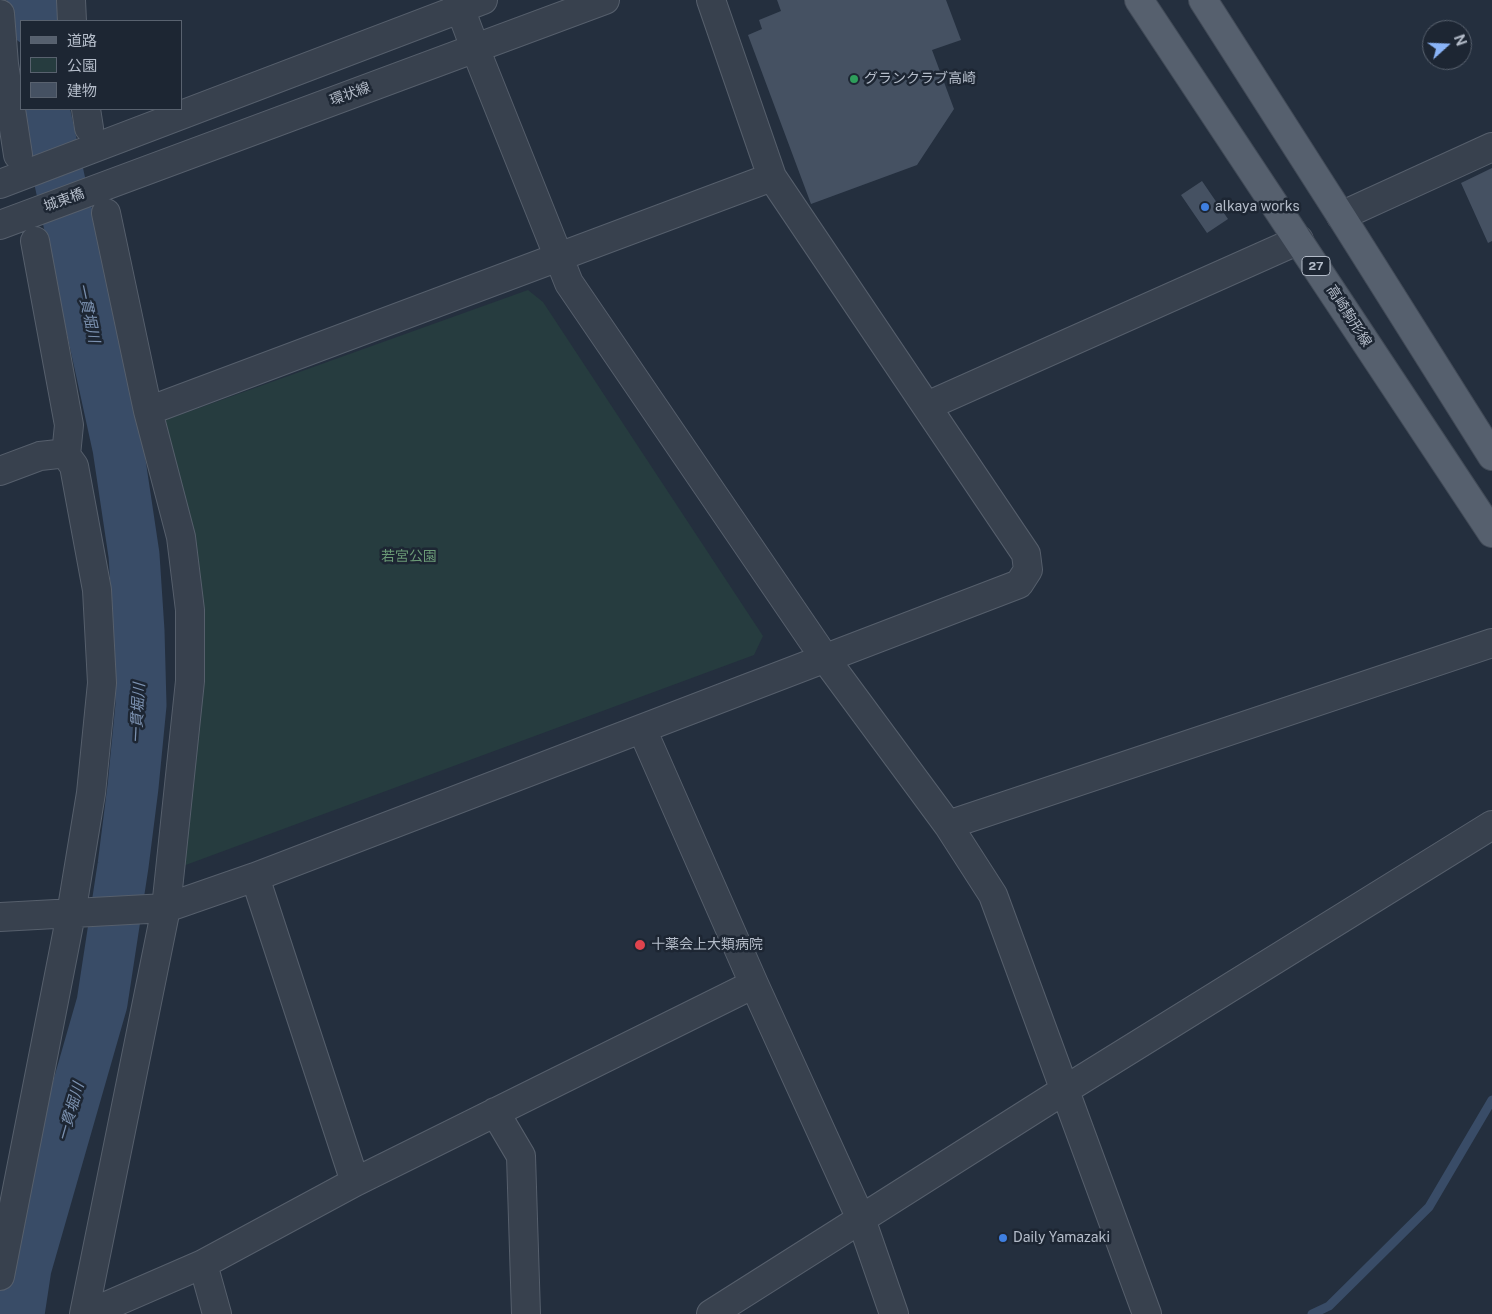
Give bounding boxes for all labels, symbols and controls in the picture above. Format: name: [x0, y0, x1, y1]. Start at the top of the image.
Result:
legend: [20, 20, 182, 110]
north arrow: [1422, 20, 1472, 70]
text: 道路: [67, 32, 97, 49]
text: N: [1451, 32, 1470, 48]
text: 公園: [67, 57, 97, 74]
place label: グランクラブ高崎: [864, 71, 976, 87]
marker: グランクラブ高崎: [848, 73, 860, 85]
street label: 環状線: [327, 79, 373, 109]
text: 建物: [67, 82, 97, 99]
street label: 城東橋: [41, 185, 87, 215]
place label: alkaya works: [1215, 199, 1300, 215]
marker: alkaya works: [1199, 201, 1211, 213]
road number: 27: [1302, 256, 1330, 276]
water label: 一貫堀川: [73, 282, 103, 344]
street label: 高崎駒形線: [1323, 282, 1375, 350]
park label: 若宮公園: [381, 549, 437, 565]
water label: 一貫堀川: [127, 683, 149, 743]
place label: 十薬会上大類病院: [651, 937, 763, 953]
marker: 十薬会上大類病院: [633, 938, 647, 952]
water label: 一貫堀川: [54, 1081, 88, 1143]
place label: Daily Yamazaki: [1013, 1230, 1110, 1246]
marker: Daily Yamazaki: [997, 1232, 1009, 1244]

